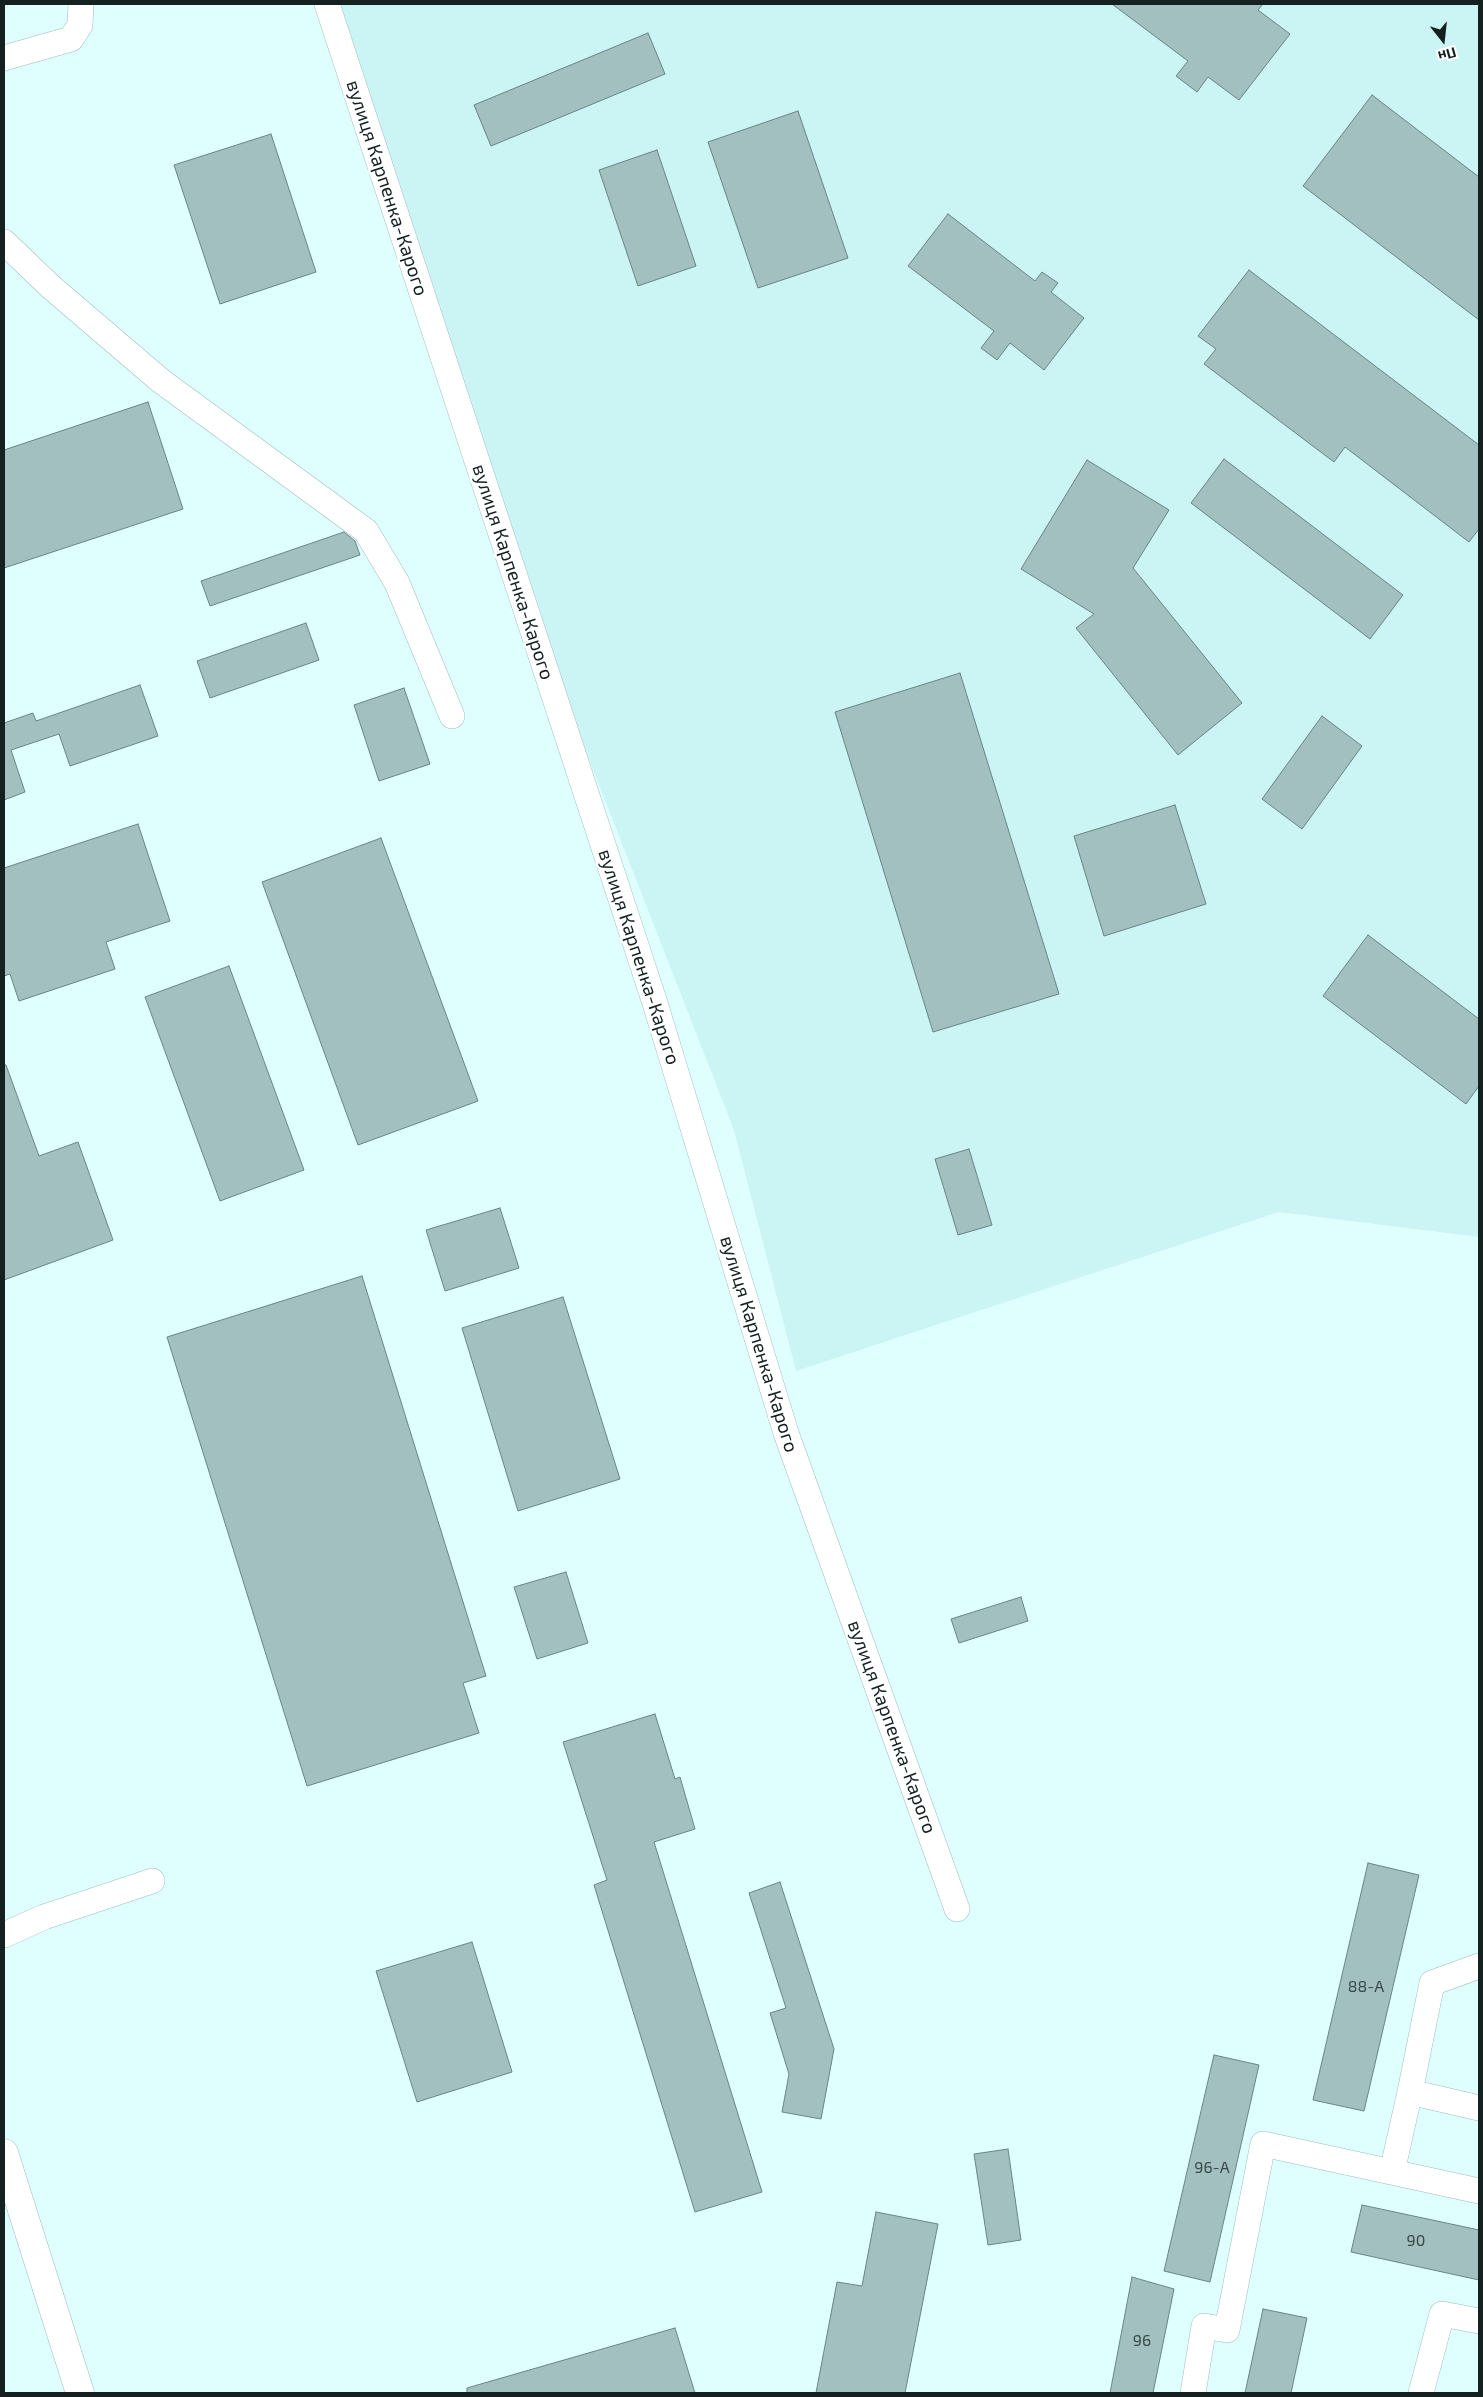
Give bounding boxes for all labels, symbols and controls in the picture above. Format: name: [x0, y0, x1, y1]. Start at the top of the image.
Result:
north arrow: [1418, 15, 1468, 65]
text: Пн: [1436, 44, 1458, 66]
street label: вулиця Карпенка-Карого: [341, 77, 433, 299]
street label: вулиця Карпенка-Карого: [467, 461, 559, 683]
street label: вулиця Карпенка-Карого: [593, 846, 685, 1068]
street label: вулиця Карпенка-Карого: [715, 1233, 803, 1455]
street label: вулиця Карпенка-Карого: [843, 1617, 941, 1837]
house number: 88-А: [1348, 1977, 1384, 1997]
house number: 96-А: [1194, 2158, 1230, 2178]
house number: 90: [1407, 2231, 1425, 2251]
house number: 96: [1133, 2331, 1151, 2351]

